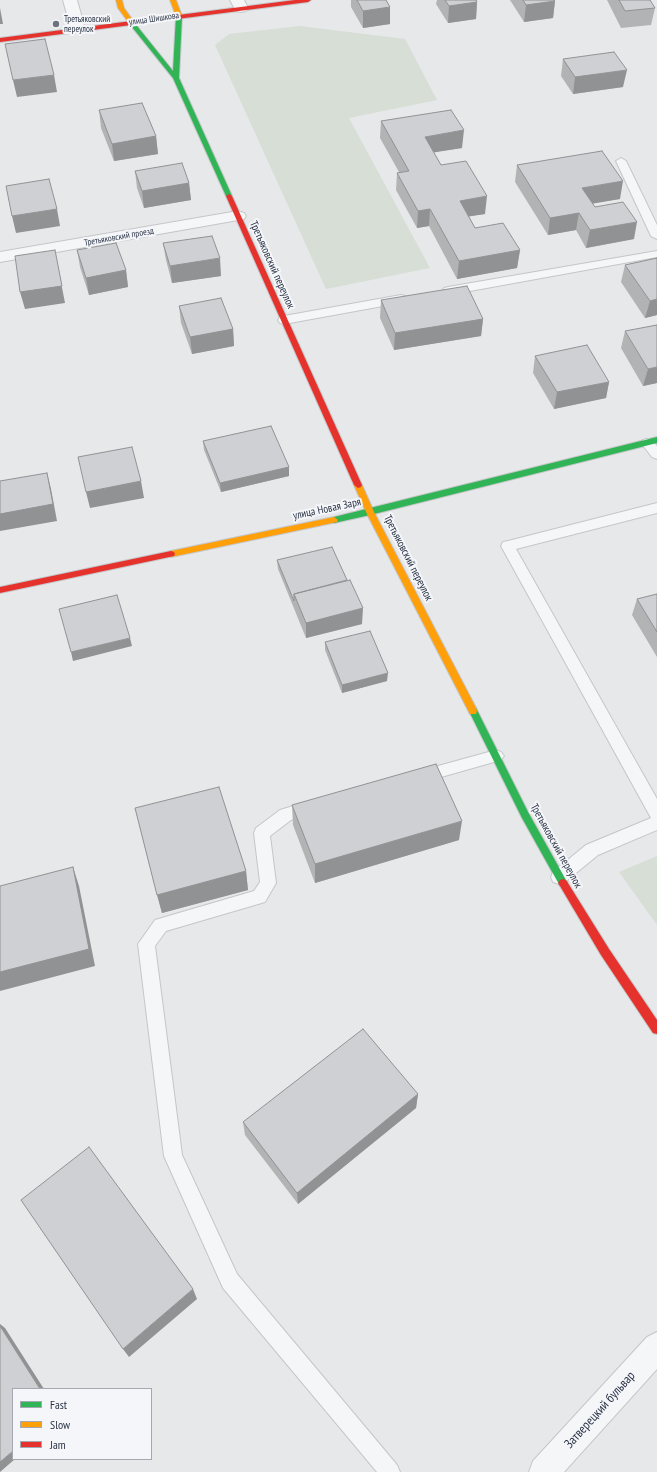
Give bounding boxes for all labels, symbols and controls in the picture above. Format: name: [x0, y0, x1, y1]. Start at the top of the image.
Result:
street label: улица Шишкова: [128, 10, 180, 28]
place label: Третьяковский переулок: [64, 14, 110, 35]
marker: Третьяковский переулок: [51, 19, 61, 29]
street label: Третьяковский переулок: [247, 219, 297, 311]
street label: Третьяковский проезд: [83, 226, 155, 248]
street label: улица Новая Заря: [292, 495, 362, 523]
street label: Третьяковский переулок: [381, 513, 435, 603]
street label: Третьяковский переулок: [527, 801, 585, 891]
street label: Затверецкий бульвар: [561, 1368, 639, 1452]
legend: [12, 1388, 152, 1460]
text: Fast: [50, 1397, 67, 1412]
text: Slow: [50, 1417, 70, 1432]
text: Jam: [50, 1437, 66, 1452]

